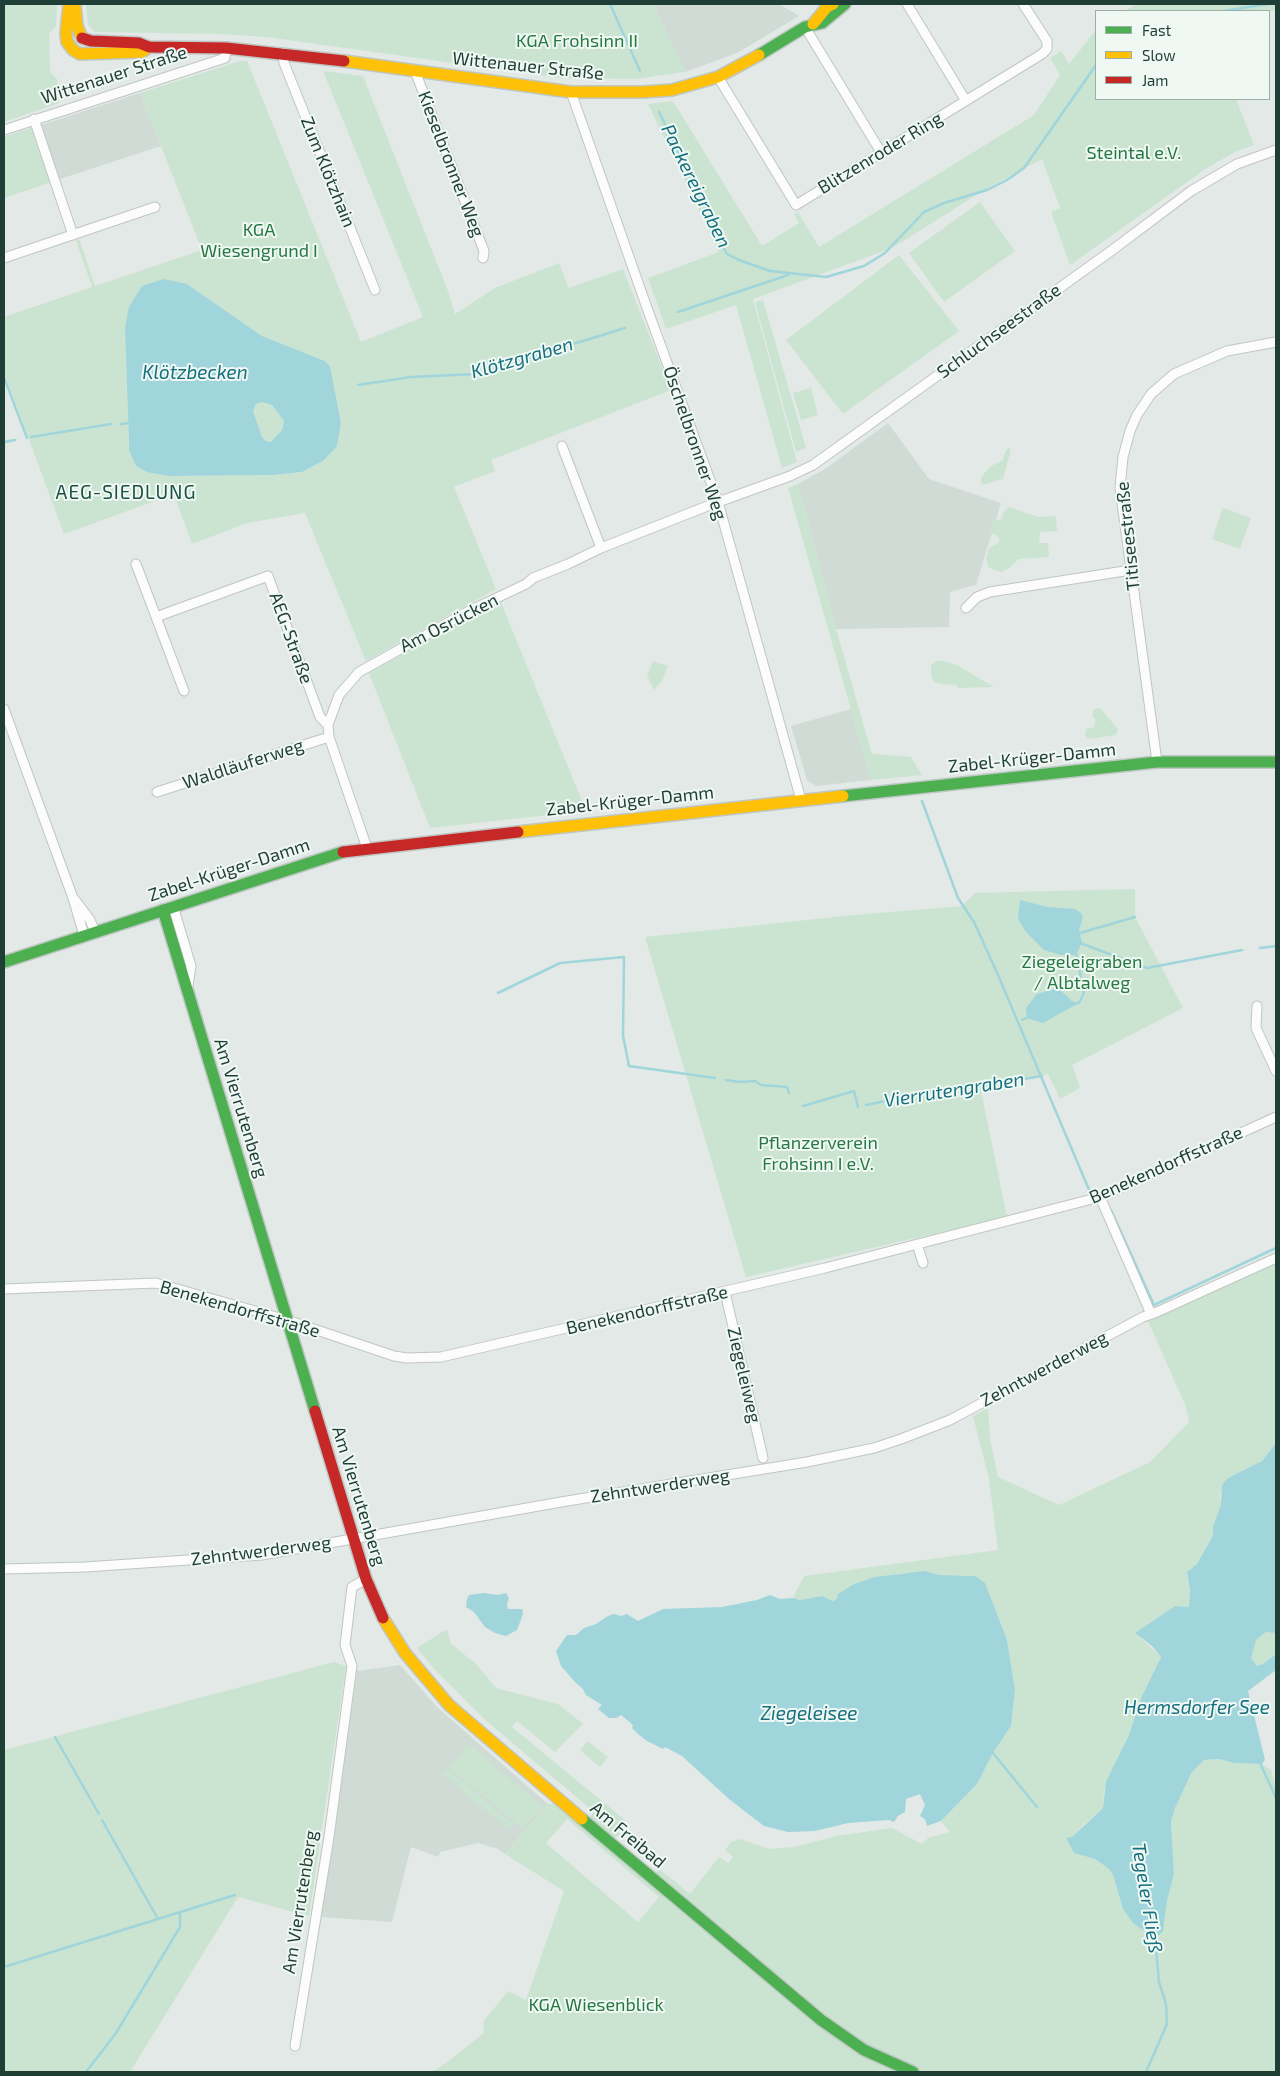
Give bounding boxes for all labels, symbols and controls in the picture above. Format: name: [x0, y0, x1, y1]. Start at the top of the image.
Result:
legend: [1095, 10, 1270, 100]
text: Fast: [1142, 21, 1171, 39]
park label: KGA Frohsinn II: [516, 30, 638, 52]
street label: Wittenauer Straße: [38, 41, 190, 109]
text: Slow: [1142, 46, 1176, 64]
street label: Wittenauer Straße: [451, 47, 605, 85]
text: Jam: [1142, 71, 1168, 89]
street label: Kieselbronner Weg: [413, 88, 489, 240]
street label: Blitzenroder Ring: [814, 107, 946, 199]
street label: Zum Klötzhain: [296, 113, 360, 231]
water label: Packereigraben: [656, 120, 736, 252]
park label: Steintal e.V.: [1087, 142, 1181, 164]
park label: KGA Wiesengrund I: [200, 219, 318, 262]
street label: Schluchseestraße: [933, 279, 1065, 383]
water label: Klötzgraben: [468, 333, 576, 383]
water label: Klötzbecken: [142, 362, 248, 384]
street label: Öschelbronner Weg: [659, 363, 731, 523]
street label: Titiseestraße: [1112, 480, 1144, 592]
district label: AEG-SIEDLUNG: [54, 482, 198, 504]
street label: AEG-Straße: [264, 589, 318, 687]
street label: Am Osrücken: [396, 589, 502, 657]
street label: Waldläuferweg: [180, 734, 306, 794]
street label: Zabel-Krüger-Damm: [947, 738, 1117, 778]
street label: Zabel-Krüger-Damm: [545, 781, 715, 821]
street label: Zabel-Krüger-Damm: [145, 834, 313, 906]
park label: Ziegeleigraben / Albtalweg: [1022, 951, 1142, 994]
street label: Am Vierrutenberg: [209, 1036, 273, 1180]
water label: Vierrutengraben: [882, 1068, 1026, 1112]
street label: Benekendorffstraße: [1086, 1121, 1246, 1209]
park label: Pflanzerverein Frohsinn I e.V.: [758, 1132, 878, 1174]
street label: Benekendorffstraße: [158, 1276, 322, 1342]
street label: Benekendorffstraße: [564, 1281, 730, 1339]
street label: Ziegeleiweg: [722, 1325, 766, 1425]
street label: Zehntwerderweg: [977, 1326, 1111, 1412]
street label: Am Vierrutenberg: [327, 1424, 391, 1568]
street label: Zehntwerderweg: [589, 1464, 731, 1508]
street label: Zehntwerderweg: [190, 1532, 332, 1570]
water label: Hermsdorfer See: [1124, 1697, 1270, 1719]
water label: Ziegeleisee: [760, 1703, 858, 1725]
street label: Am Freibad: [586, 1797, 670, 1873]
street label: Am Vierrutenberg: [278, 1829, 322, 1975]
water label: Tegeler Fließ: [1127, 1841, 1167, 1955]
park label: KGA Wiesenblick: [528, 1994, 664, 2016]

